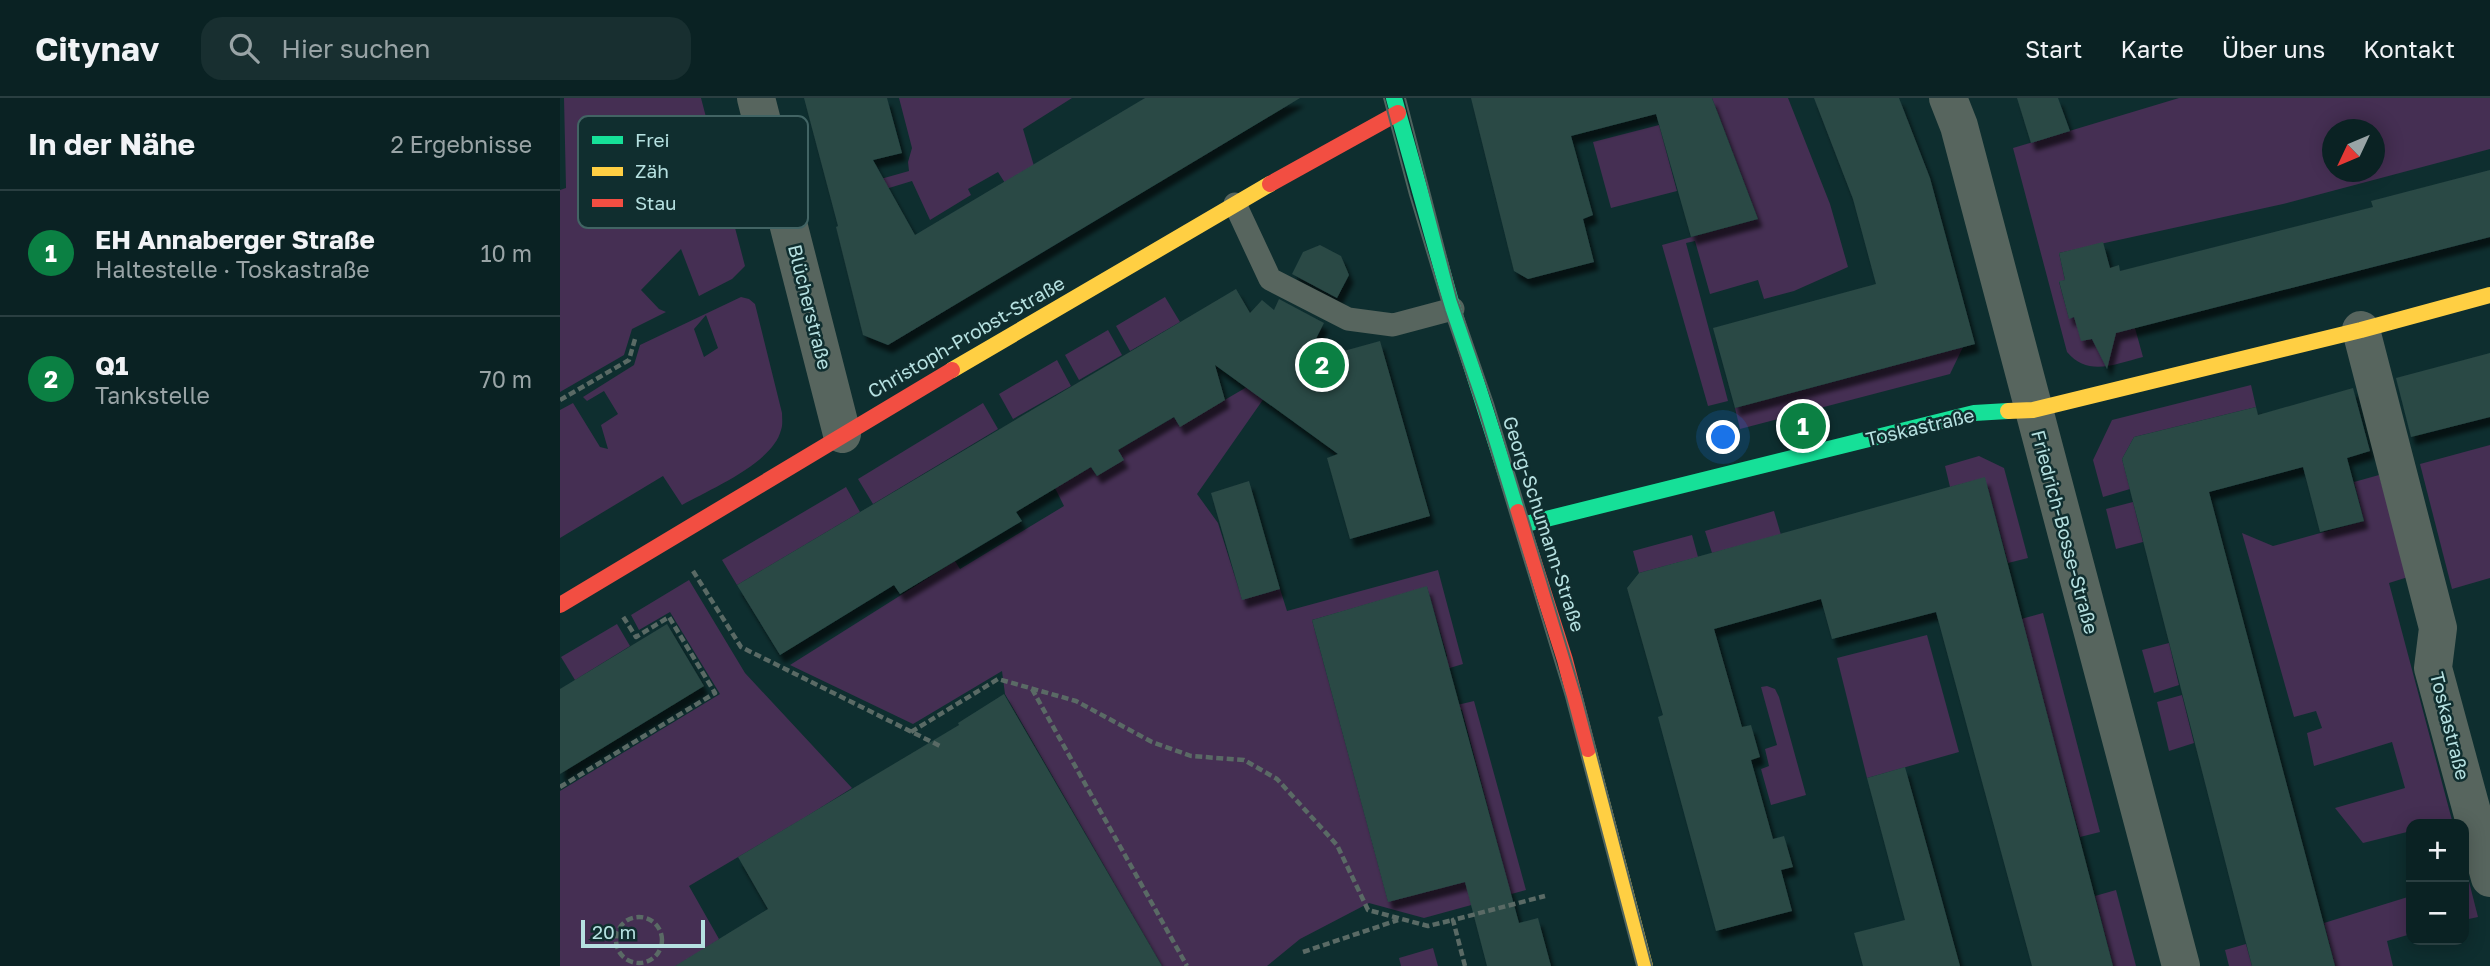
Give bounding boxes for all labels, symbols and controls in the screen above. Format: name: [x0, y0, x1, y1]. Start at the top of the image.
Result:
search box: [201, 17, 691, 80]
text: Citynav: [35, 29, 159, 68]
icon: search: [225, 29, 263, 67]
text: Hier suchen: [281, 33, 430, 64]
text: Start: [2025, 34, 2082, 63]
text: Karte: [2120, 34, 2184, 63]
text: Über uns: [2222, 34, 2325, 63]
text: Kontakt: [2363, 34, 2455, 63]
legend: [578, 116, 808, 228]
north arrow: [2322, 119, 2385, 182]
text: In der Nähe: [28, 126, 195, 162]
text: Frei: [635, 128, 670, 151]
text: 2 Ergebnisse: [390, 130, 532, 158]
text: Zäh: [635, 159, 669, 182]
text: Stau: [635, 191, 677, 214]
text: EH Annaberger Straße: [95, 224, 375, 255]
text: 1: [45, 239, 57, 267]
text: 10 m: [480, 239, 532, 267]
street label: Blücherstraße: [784, 242, 837, 372]
text: Haltestelle · Toskastraße: [95, 255, 370, 283]
street label: Christoph-Probst-Straße: [863, 271, 1068, 402]
pin: 2: [1299, 339, 1345, 391]
text: Q1: [95, 350, 128, 381]
text: 2: [44, 365, 58, 393]
text: 70 m: [479, 365, 532, 393]
text: Tankstelle: [95, 381, 210, 409]
pin: 1: [1780, 400, 1826, 452]
street label: Toskastraße: [1863, 403, 1976, 450]
street label: Georg-Schumann-Straße: [1499, 413, 1590, 634]
your location: [1706, 420, 1740, 454]
street label: Friedrich-Bosse-Straße: [2027, 427, 2104, 636]
street label: Toskastraße: [2426, 669, 2475, 782]
map controls: [2406, 819, 2469, 945]
button: +: [2406, 819, 2469, 882]
button: −: [2406, 882, 2469, 945]
scale bar: [581, 917, 705, 949]
text: 20 m: [592, 920, 636, 943]

